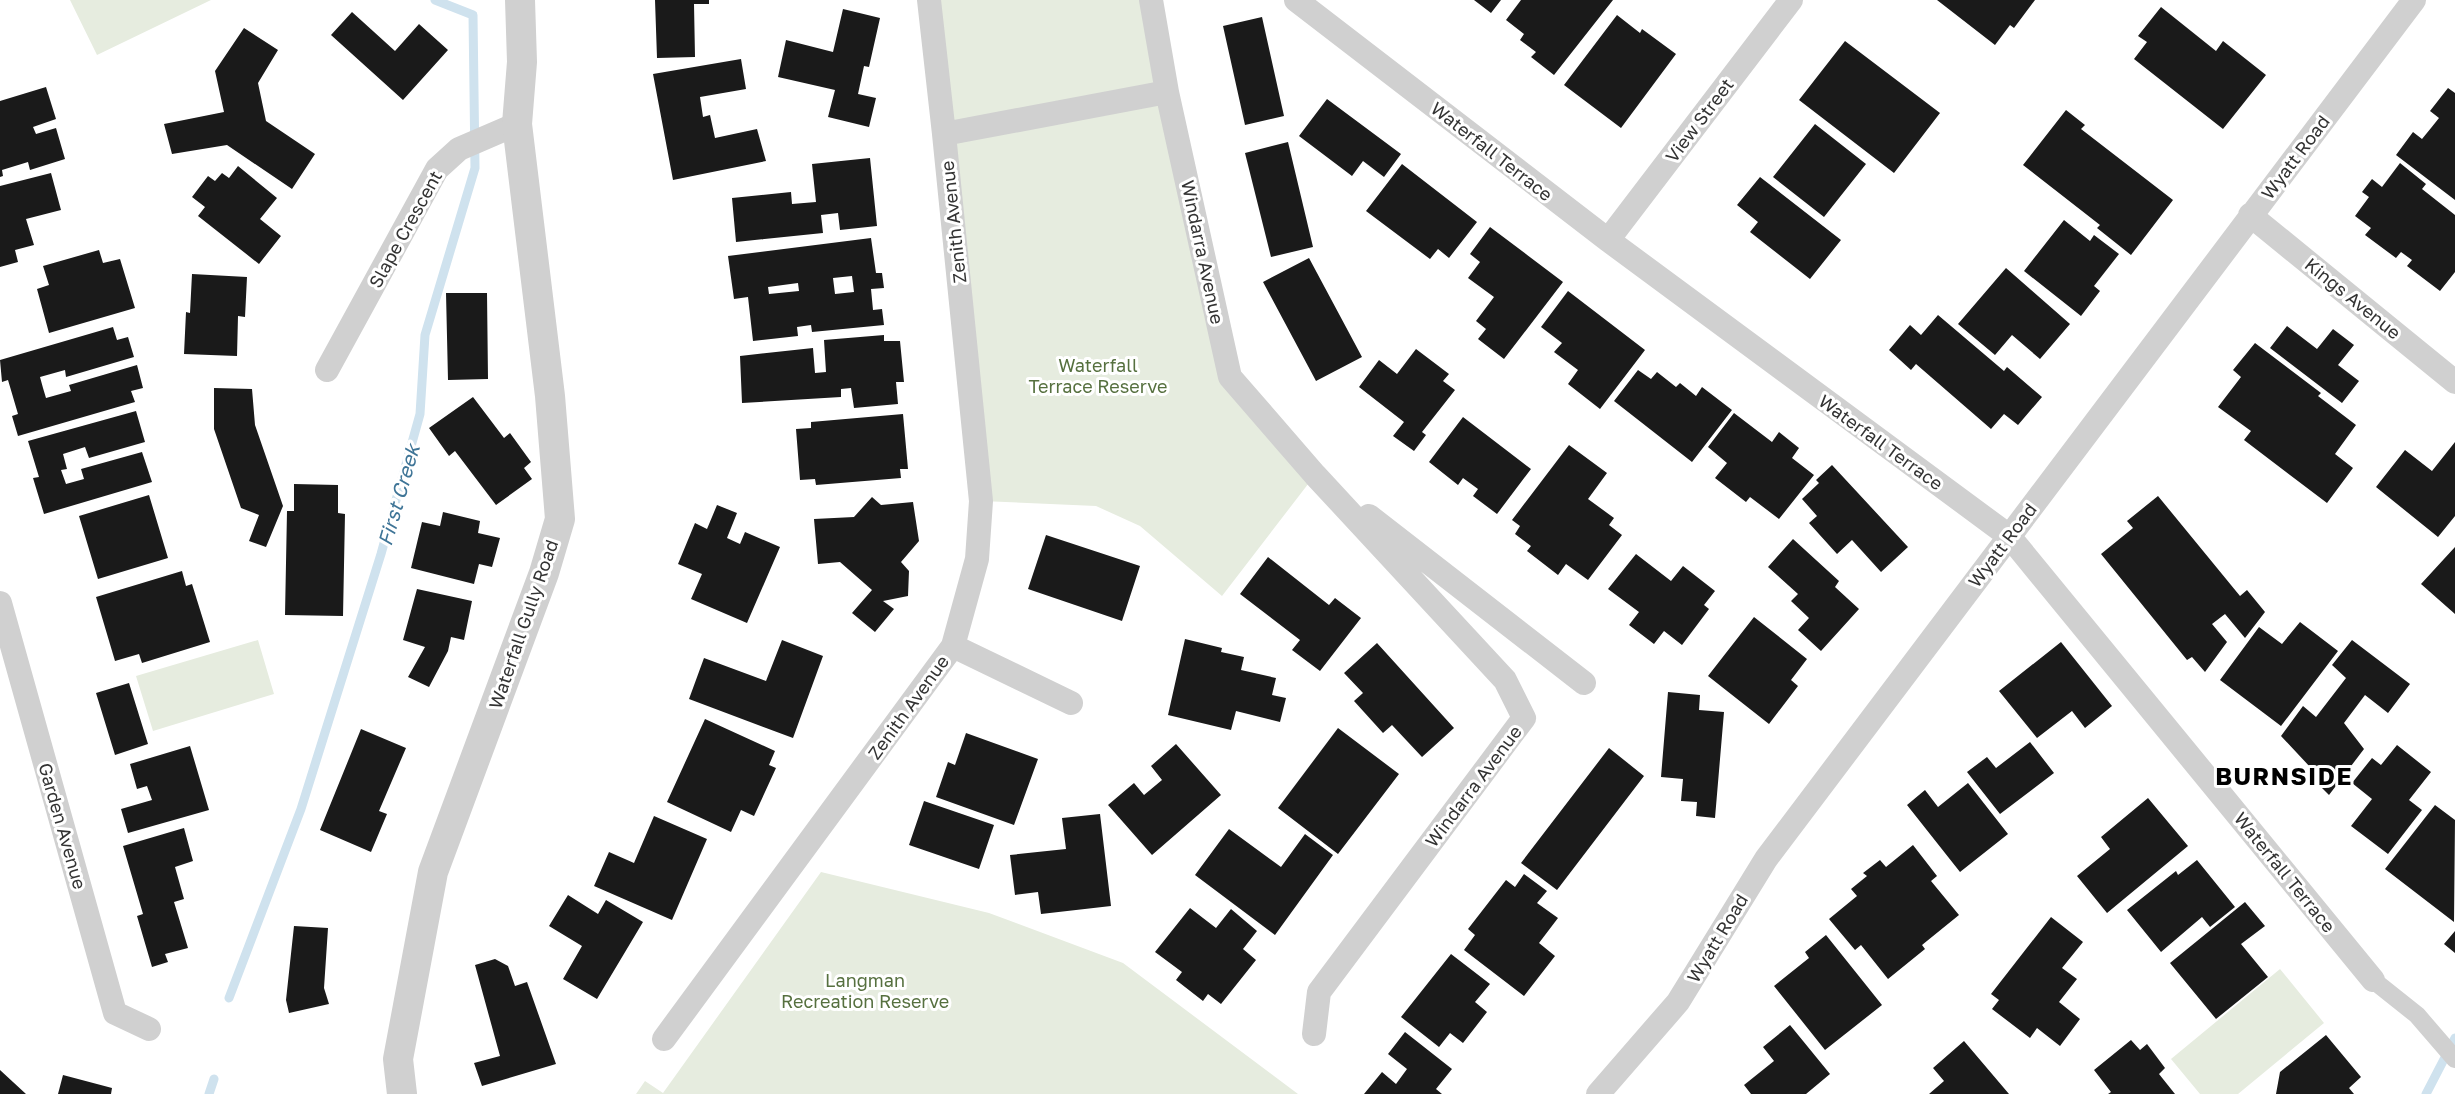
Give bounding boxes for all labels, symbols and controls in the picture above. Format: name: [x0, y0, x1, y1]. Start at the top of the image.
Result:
street label: View Street: [1660, 74, 1738, 166]
street label: Waterfall Terrace: [1427, 97, 1557, 205]
street label: Wyatt Road: [2256, 111, 2334, 203]
street label: Zenith Avenue: [936, 160, 970, 284]
street label: Slape Crescent: [364, 166, 446, 292]
street label: Windarra Avenue: [1177, 178, 1229, 326]
street label: Kings Avenue: [2301, 253, 2405, 343]
park label: Waterfall Terrace Reserve: [1029, 354, 1167, 397]
street label: Waterfall Terrace: [1815, 390, 1947, 494]
water label: First Creek: [372, 439, 425, 548]
street label: Wyatt Road: [1963, 499, 2041, 591]
street label: Waterfall Gully Road: [484, 537, 562, 711]
street label: Zenith Avenue: [863, 651, 953, 763]
street label: Windarra Avenue: [1420, 721, 1526, 851]
street label: Garden Avenue: [34, 760, 92, 892]
district label: BURNSIDE: [2215, 761, 2353, 790]
street label: Waterfall Terrace: [2230, 807, 2340, 937]
street label: Wyatt Road: [1682, 890, 1752, 986]
park label: Langman Recreation Reserve: [781, 969, 949, 1012]

